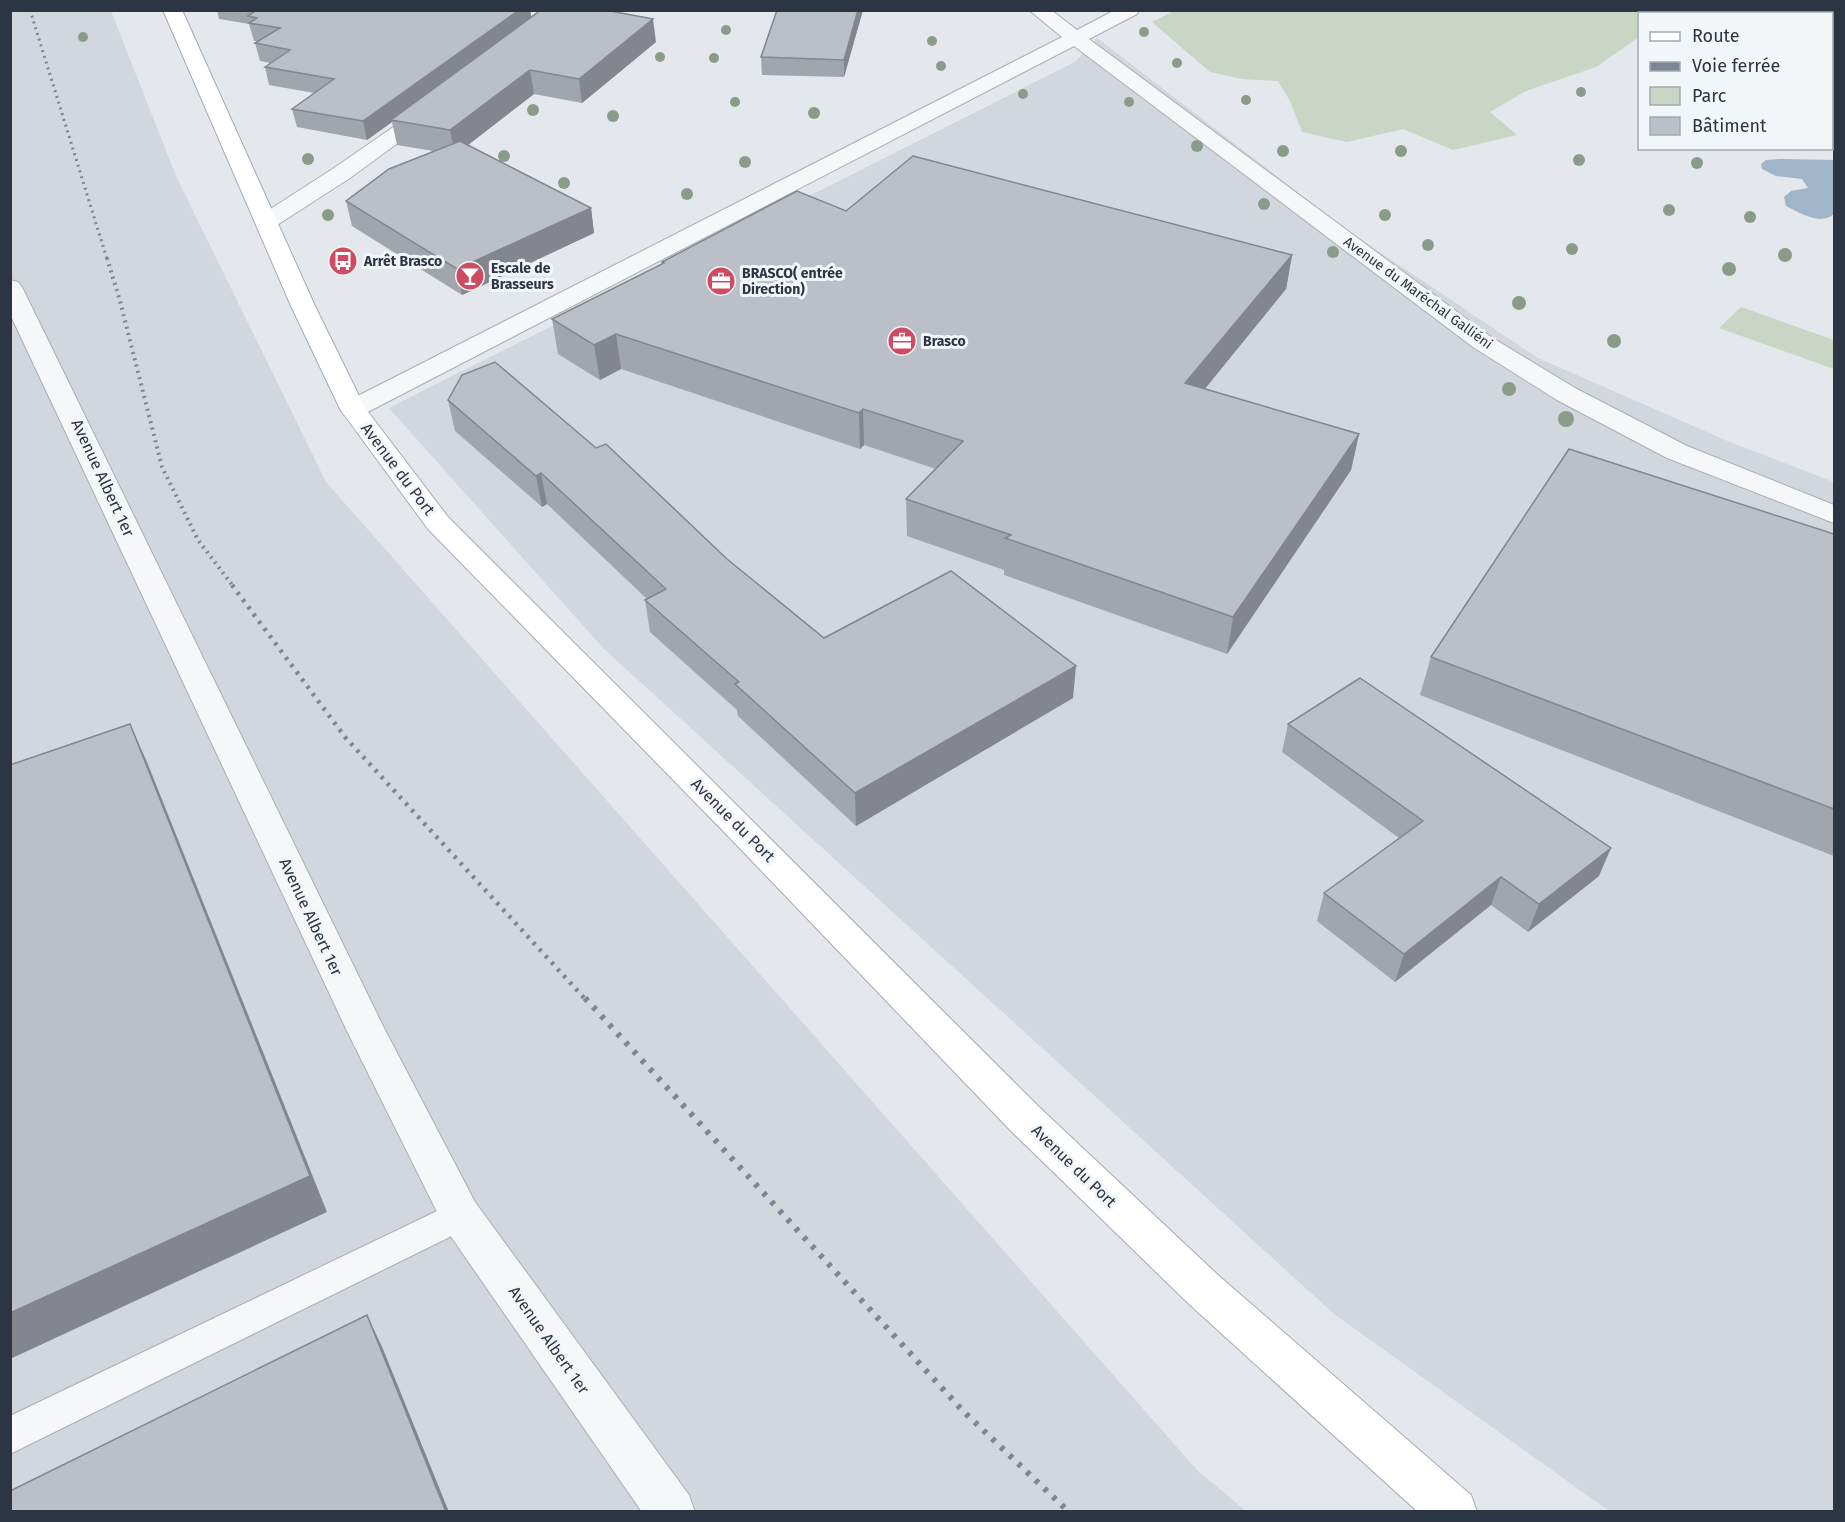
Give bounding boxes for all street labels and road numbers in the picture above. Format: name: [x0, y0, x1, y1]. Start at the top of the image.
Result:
street label: Avenue du Maréchal Galliéni: [1340, 233, 1496, 353]
street label: Avenue Albert 1er: [67, 416, 139, 541]
street label: Avenue du Port: [357, 419, 439, 519]
street label: Avenue du Port: [687, 774, 779, 866]
street label: Avenue Albert 1er: [275, 855, 347, 980]
street label: Avenue du Port: [1028, 1121, 1121, 1211]
street label: Avenue Albert 1er: [505, 1282, 594, 1398]

